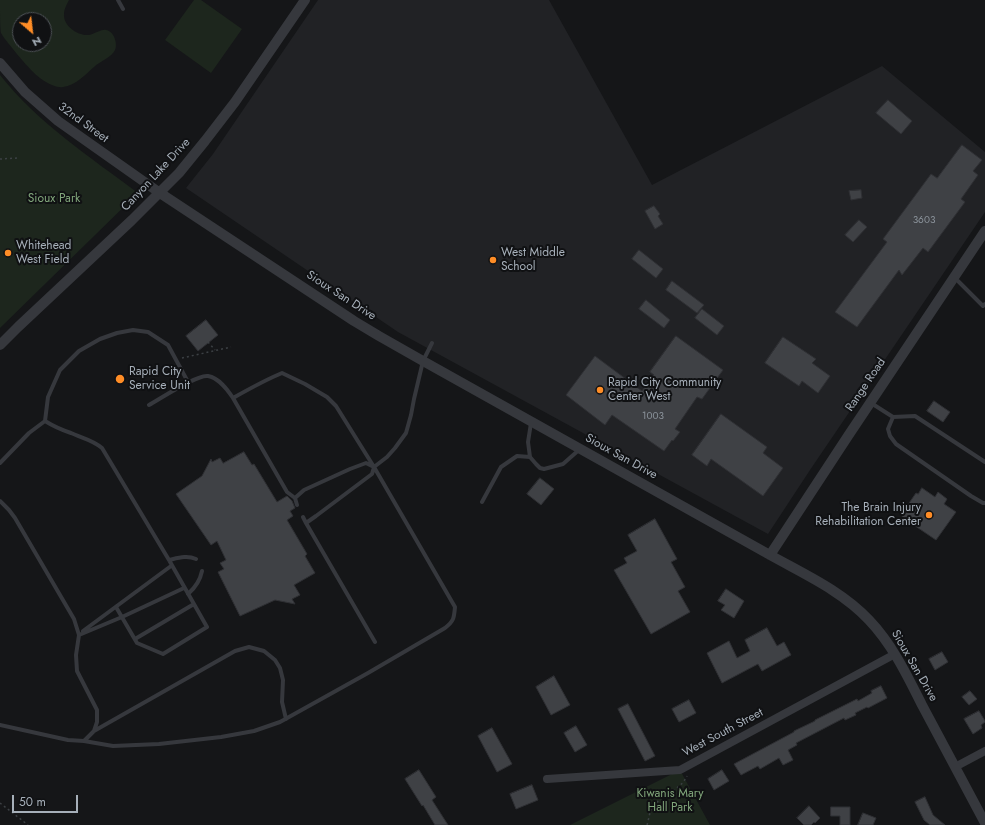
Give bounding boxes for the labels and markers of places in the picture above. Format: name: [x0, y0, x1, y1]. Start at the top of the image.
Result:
place label: Whitehead West Field: [16, 239, 71, 267]
place label: West Middle School: [501, 246, 565, 274]
marker: Whitehead West Field: [3, 248, 13, 258]
marker: West Middle School: [488, 255, 498, 265]
place label: Rapid City Service Unit: [129, 365, 190, 393]
marker: Rapid City Service Unit: [114, 373, 126, 385]
place label: Rapid City Community Center West: [608, 376, 721, 404]
marker: Rapid City Community Center West: [595, 385, 605, 395]
place label: The Brain Injury Rehabilitation Center: [815, 501, 921, 529]
marker: The Brain Injury Rehabilitation Center: [924, 510, 934, 520]

